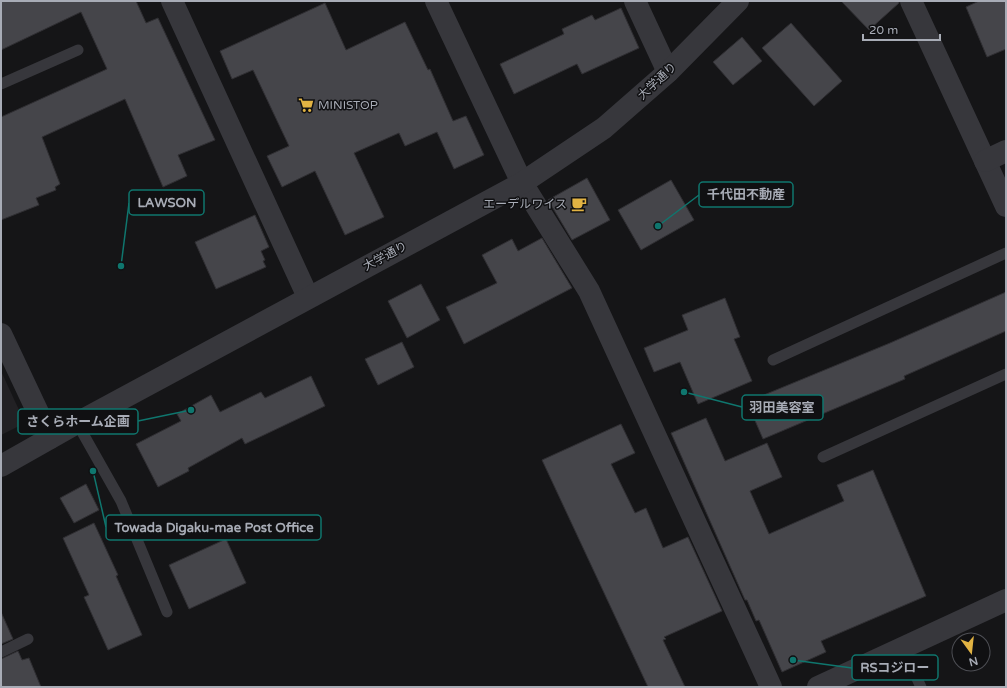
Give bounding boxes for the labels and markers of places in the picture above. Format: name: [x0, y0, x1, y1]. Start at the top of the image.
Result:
supermarket icon: MINISTOP: [297, 96, 315, 114]
place label: MINISTOP: [318, 98, 378, 112]
callout: 千代田不動産: [699, 182, 793, 207]
callout: LAWSON: [129, 190, 204, 215]
cafe icon: エーデルワイス: [570, 195, 588, 213]
place label: エーデルワイス: [483, 197, 567, 211]
callout: 羽田美容室: [742, 395, 823, 420]
callout: さくらホーム企画: [18, 409, 138, 434]
callout: Towada Digaku-mae Post Office: [106, 515, 321, 540]
callout: RSコジロー: [852, 655, 938, 680]

